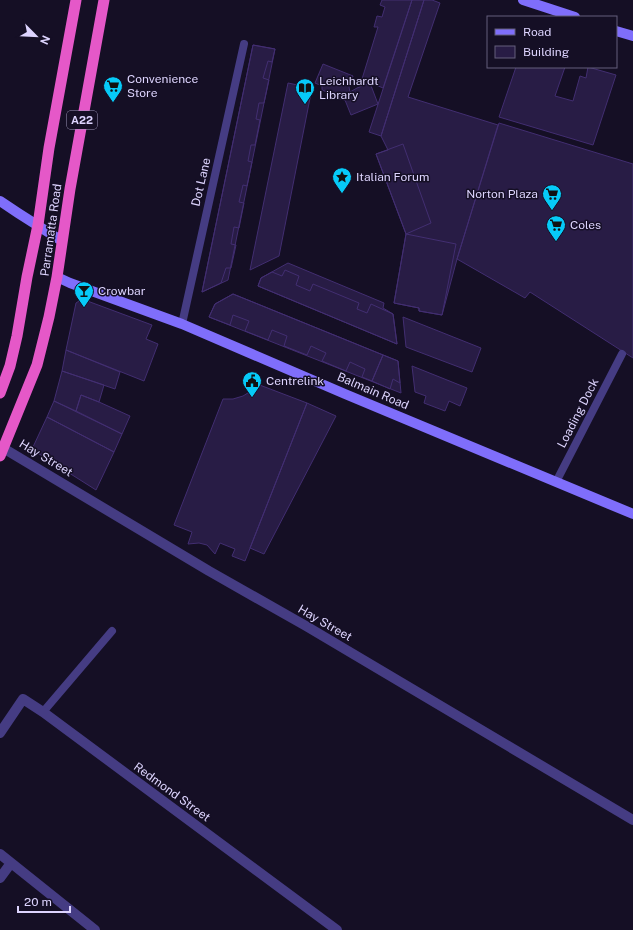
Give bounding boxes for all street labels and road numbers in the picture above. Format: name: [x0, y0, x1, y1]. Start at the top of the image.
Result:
road number: A22: [67, 111, 97, 129]
street label: Dot Lane: [189, 156, 213, 208]
street label: Parramatta Road: [38, 183, 64, 277]
street label: Balmain Road: [335, 370, 411, 412]
street label: Loading Dock: [555, 376, 602, 450]
street label: Hay Street: [17, 437, 76, 480]
street label: Hay Street: [296, 602, 355, 644]
street label: Redmond Street: [131, 760, 213, 825]

